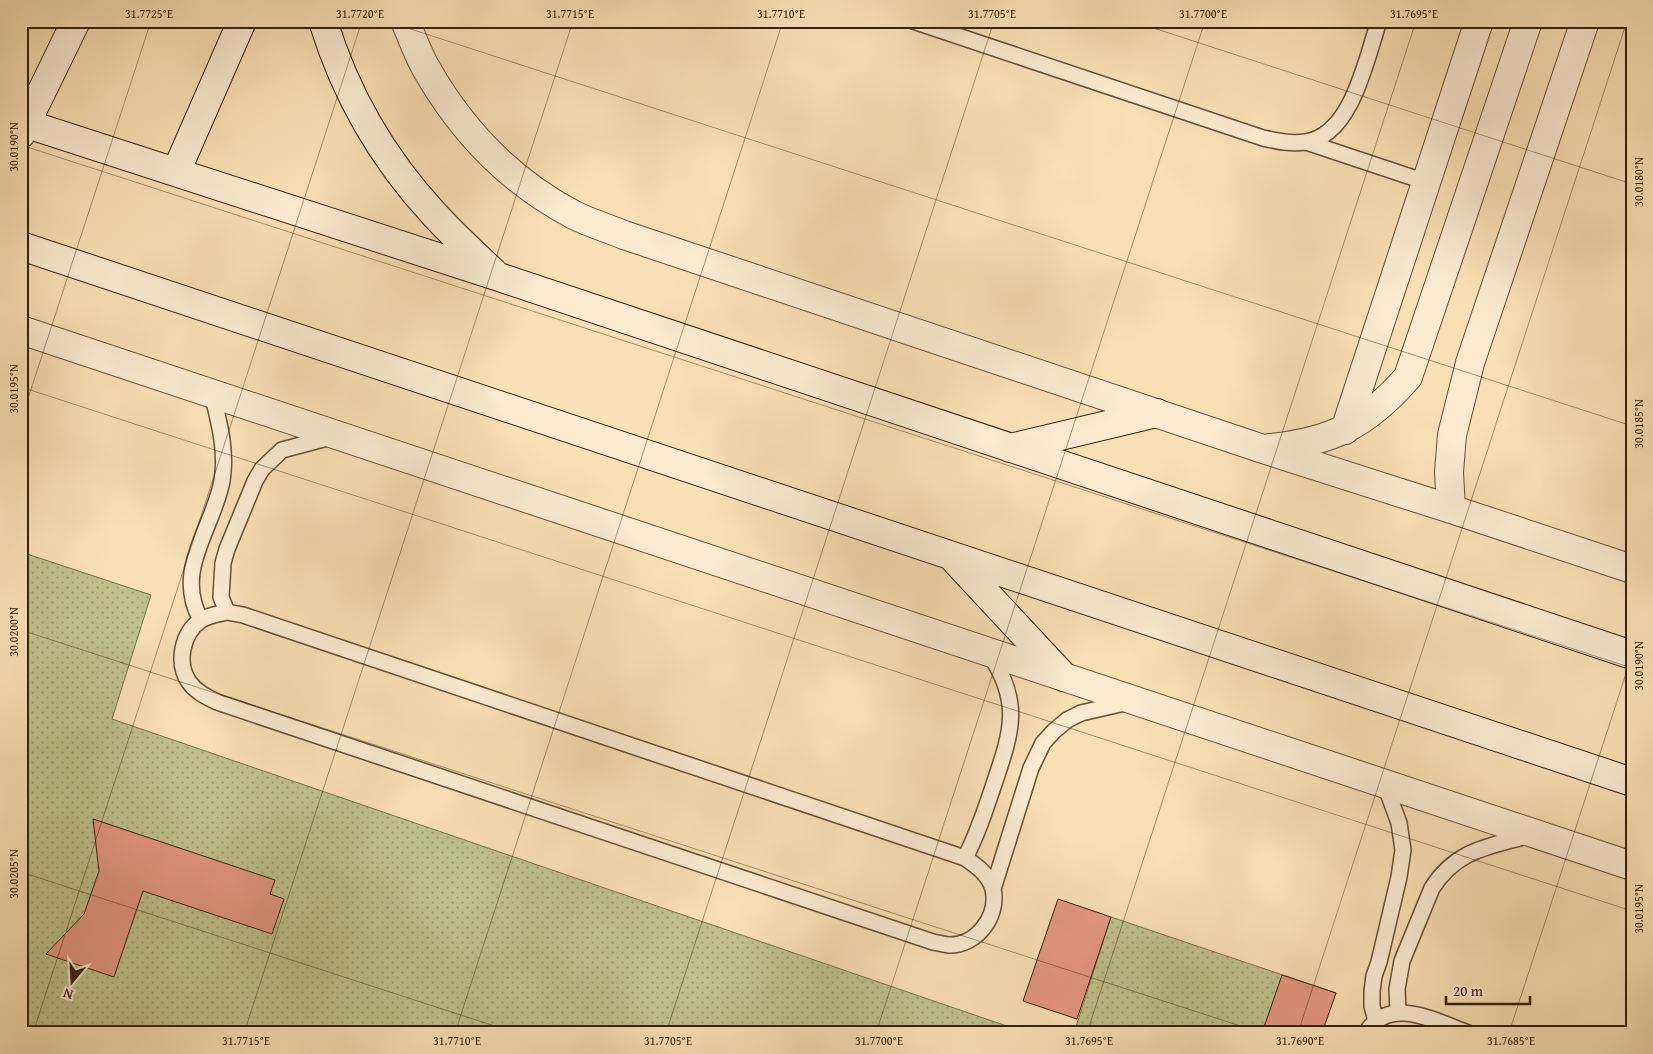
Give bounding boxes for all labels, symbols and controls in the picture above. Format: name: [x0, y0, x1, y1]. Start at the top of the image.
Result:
text: 31.7725°E: [125, 5, 173, 22]
text: 31.7720°E: [336, 5, 384, 22]
text: 31.7715°E: [546, 5, 594, 22]
text: 31.7710°E: [757, 5, 805, 22]
text: 31.7705°E: [968, 5, 1016, 22]
text: 31.7700°E: [1179, 5, 1227, 22]
text: 31.7695°E: [1390, 5, 1438, 22]
text: 30.0190°N: [5, 122, 22, 172]
text: 30.0180°N: [1630, 157, 1647, 207]
text: 30.0195°N: [5, 364, 22, 414]
text: 30.0185°N: [1630, 399, 1647, 449]
text: 30.0200°N: [5, 607, 22, 657]
text: 30.0190°N: [1630, 641, 1647, 691]
text: 30.0205°N: [5, 849, 22, 899]
text: 30.0195°N: [1630, 884, 1647, 934]
north arrow: [48, 956, 98, 1006]
scale bar: [1446, 974, 1529, 1006]
text: 20 m: [1453, 980, 1484, 1001]
text: N: [60, 983, 76, 1005]
text: 31.7715°E: [222, 1032, 270, 1049]
text: 31.7710°E: [433, 1032, 481, 1049]
text: 31.7705°E: [644, 1032, 692, 1049]
text: 31.7700°E: [855, 1032, 903, 1049]
text: 31.7695°E: [1065, 1032, 1113, 1049]
text: 31.7690°E: [1276, 1032, 1324, 1049]
text: 31.7685°E: [1487, 1032, 1535, 1049]

